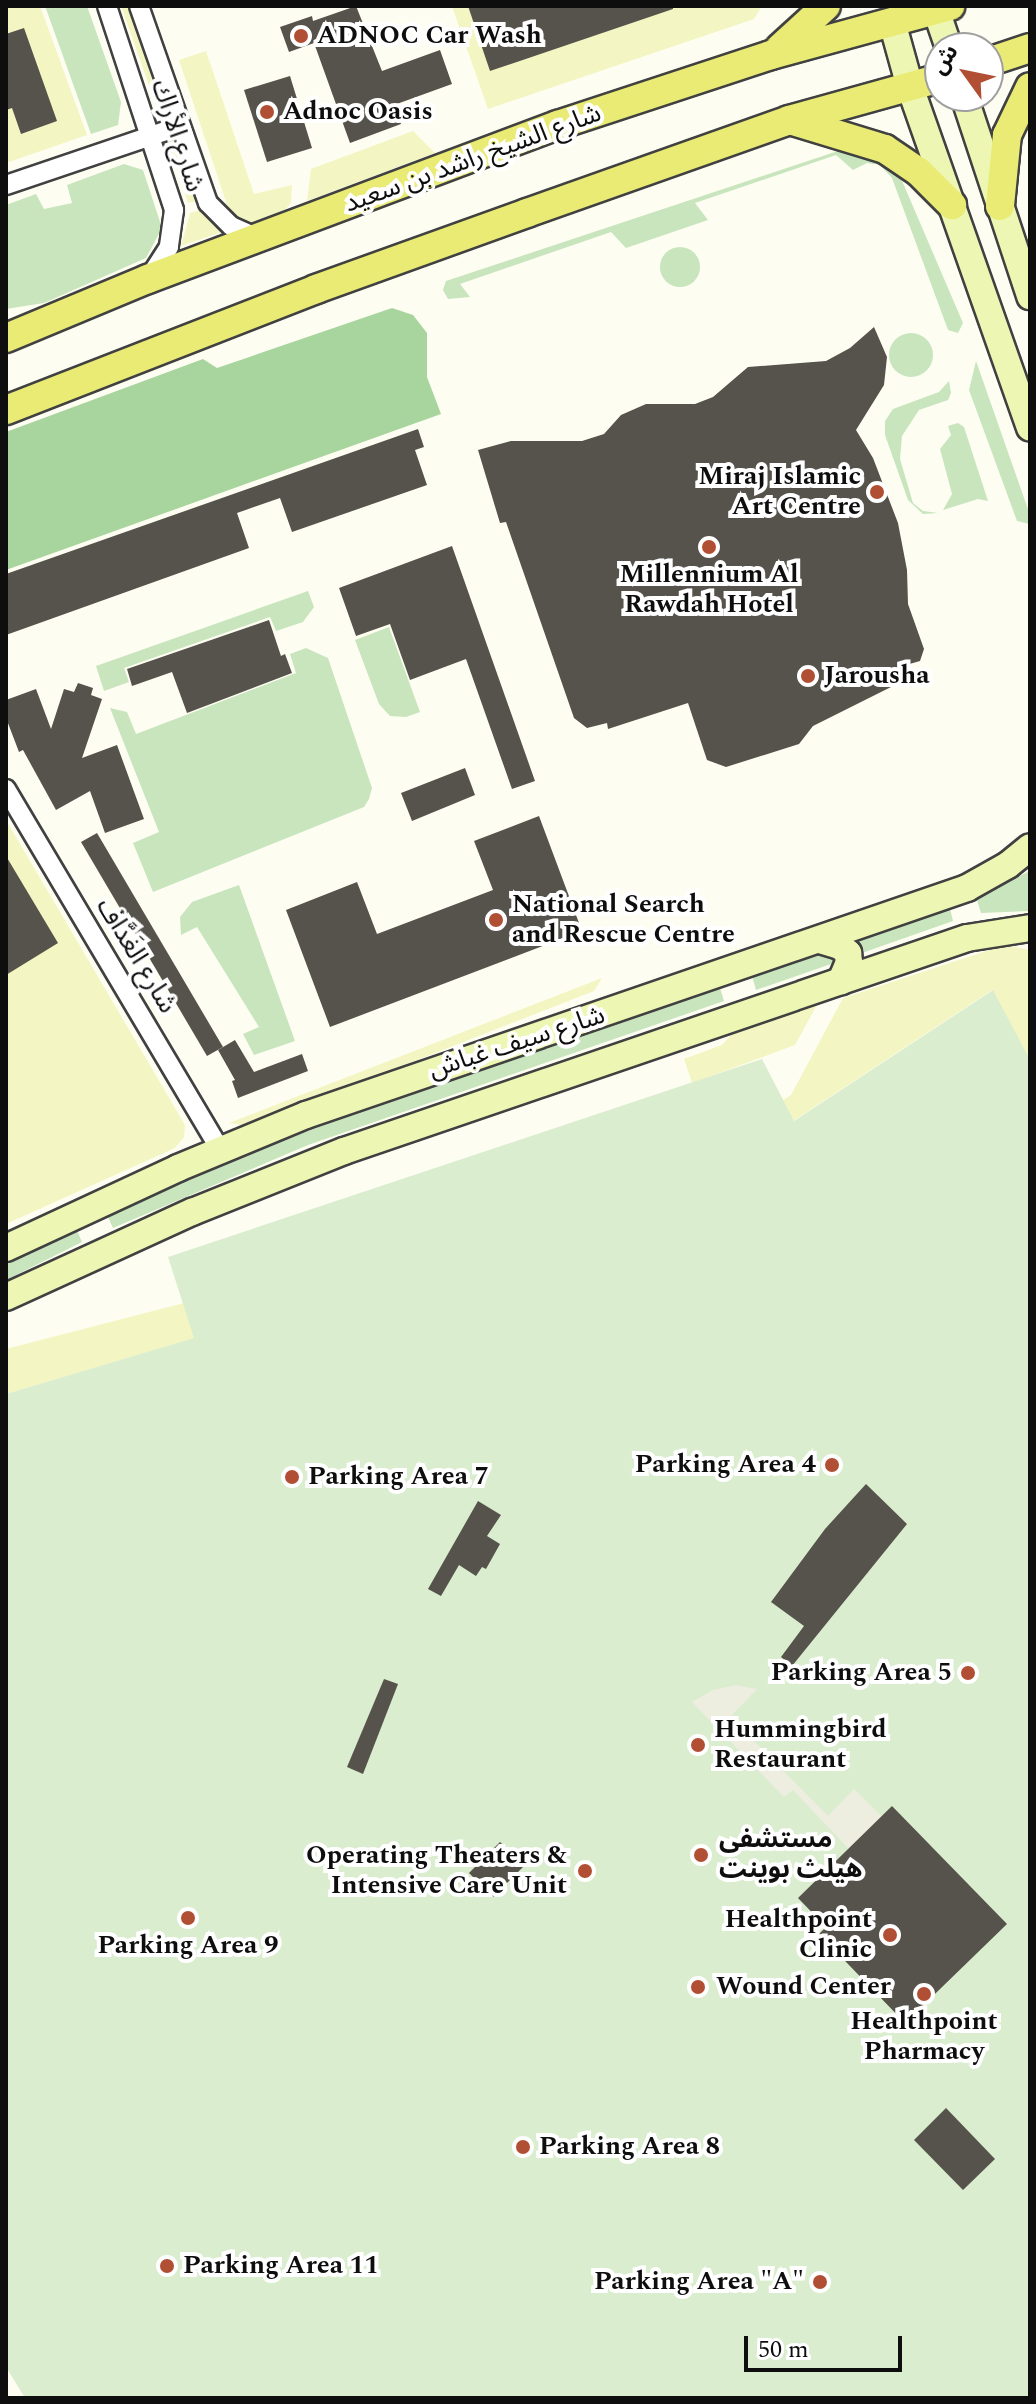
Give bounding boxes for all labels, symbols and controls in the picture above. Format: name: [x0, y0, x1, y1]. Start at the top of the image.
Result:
place label: ADNOC Car Wash: [317, 20, 542, 52]
marker: ADNOC Car Wash: [292, 27, 310, 45]
north arrow: [924, 32, 1004, 112]
text: ش: [923, 38, 967, 81]
street label: شارع الأراك: [144, 76, 210, 196]
place label: Adnoc Oasis: [283, 96, 433, 128]
street label: شارع الشيخ راشد بن سعيد: [340, 98, 606, 220]
marker: Adnoc Oasis: [258, 103, 276, 121]
place label: Miraj Islamic Art Centre: [698, 461, 861, 522]
marker: Miraj Islamic Art Centre: [868, 483, 886, 501]
marker: Millennium Al Rawdah Hotel: [700, 538, 718, 556]
place label: Millennium Al Rawdah Hotel: [620, 559, 798, 620]
place label: Jarousha: [824, 660, 930, 692]
marker: Jarousha: [799, 667, 817, 685]
place label: National Search and Rescue Centre: [512, 889, 735, 950]
street label: شارع الغَدَّاف: [89, 893, 183, 1019]
marker: National Search and Rescue Centre: [487, 911, 505, 929]
street label: شارع سيف غباش: [425, 1000, 609, 1086]
place label: Parking Area 4: [635, 1449, 816, 1481]
marker: Parking Area 4: [823, 1456, 841, 1474]
place label: Parking Area 7: [308, 1461, 489, 1493]
marker: Parking Area 7: [283, 1468, 301, 1486]
place label: Parking Area 5: [771, 1657, 952, 1689]
marker: Parking Area 5: [959, 1664, 977, 1682]
place label: Hummingbird Restaurant: [714, 1714, 887, 1776]
marker: Hummingbird Restaurant: [689, 1736, 707, 1754]
place label: مستشفى هيلث بوينت: [719, 1824, 862, 1886]
place label: Operating Theaters & Intensive Care Unit: [306, 1840, 567, 1902]
marker: مستشفى هيلث بوينت: [690, 1844, 712, 1866]
marker: Operating Theaters & Intensive Care Unit: [574, 1860, 596, 1882]
place label: Healthpoint Clinic: [725, 1904, 872, 1966]
marker: Parking Area 9: [179, 1909, 197, 1927]
marker: Healthpoint Clinic: [879, 1924, 901, 1946]
place label: Parking Area 9: [97, 1930, 279, 1962]
place label: Wound Center: [716, 1971, 891, 2003]
marker: Wound Center: [687, 1976, 709, 1998]
marker: Healthpoint Pharmacy: [915, 1985, 933, 2003]
place label: Healthpoint Pharmacy: [850, 2006, 998, 2068]
place label: Parking Area 8: [539, 2131, 720, 2163]
marker: Parking Area 8: [514, 2138, 532, 2156]
place label: Parking Area 11: [183, 2250, 379, 2282]
marker: Parking Area 11: [158, 2257, 176, 2275]
place label: Parking Area "A": [594, 2266, 804, 2298]
marker: Parking Area "A": [811, 2273, 829, 2291]
scale bar: [748, 2320, 906, 2370]
text: 50 m: [758, 2332, 809, 2368]

